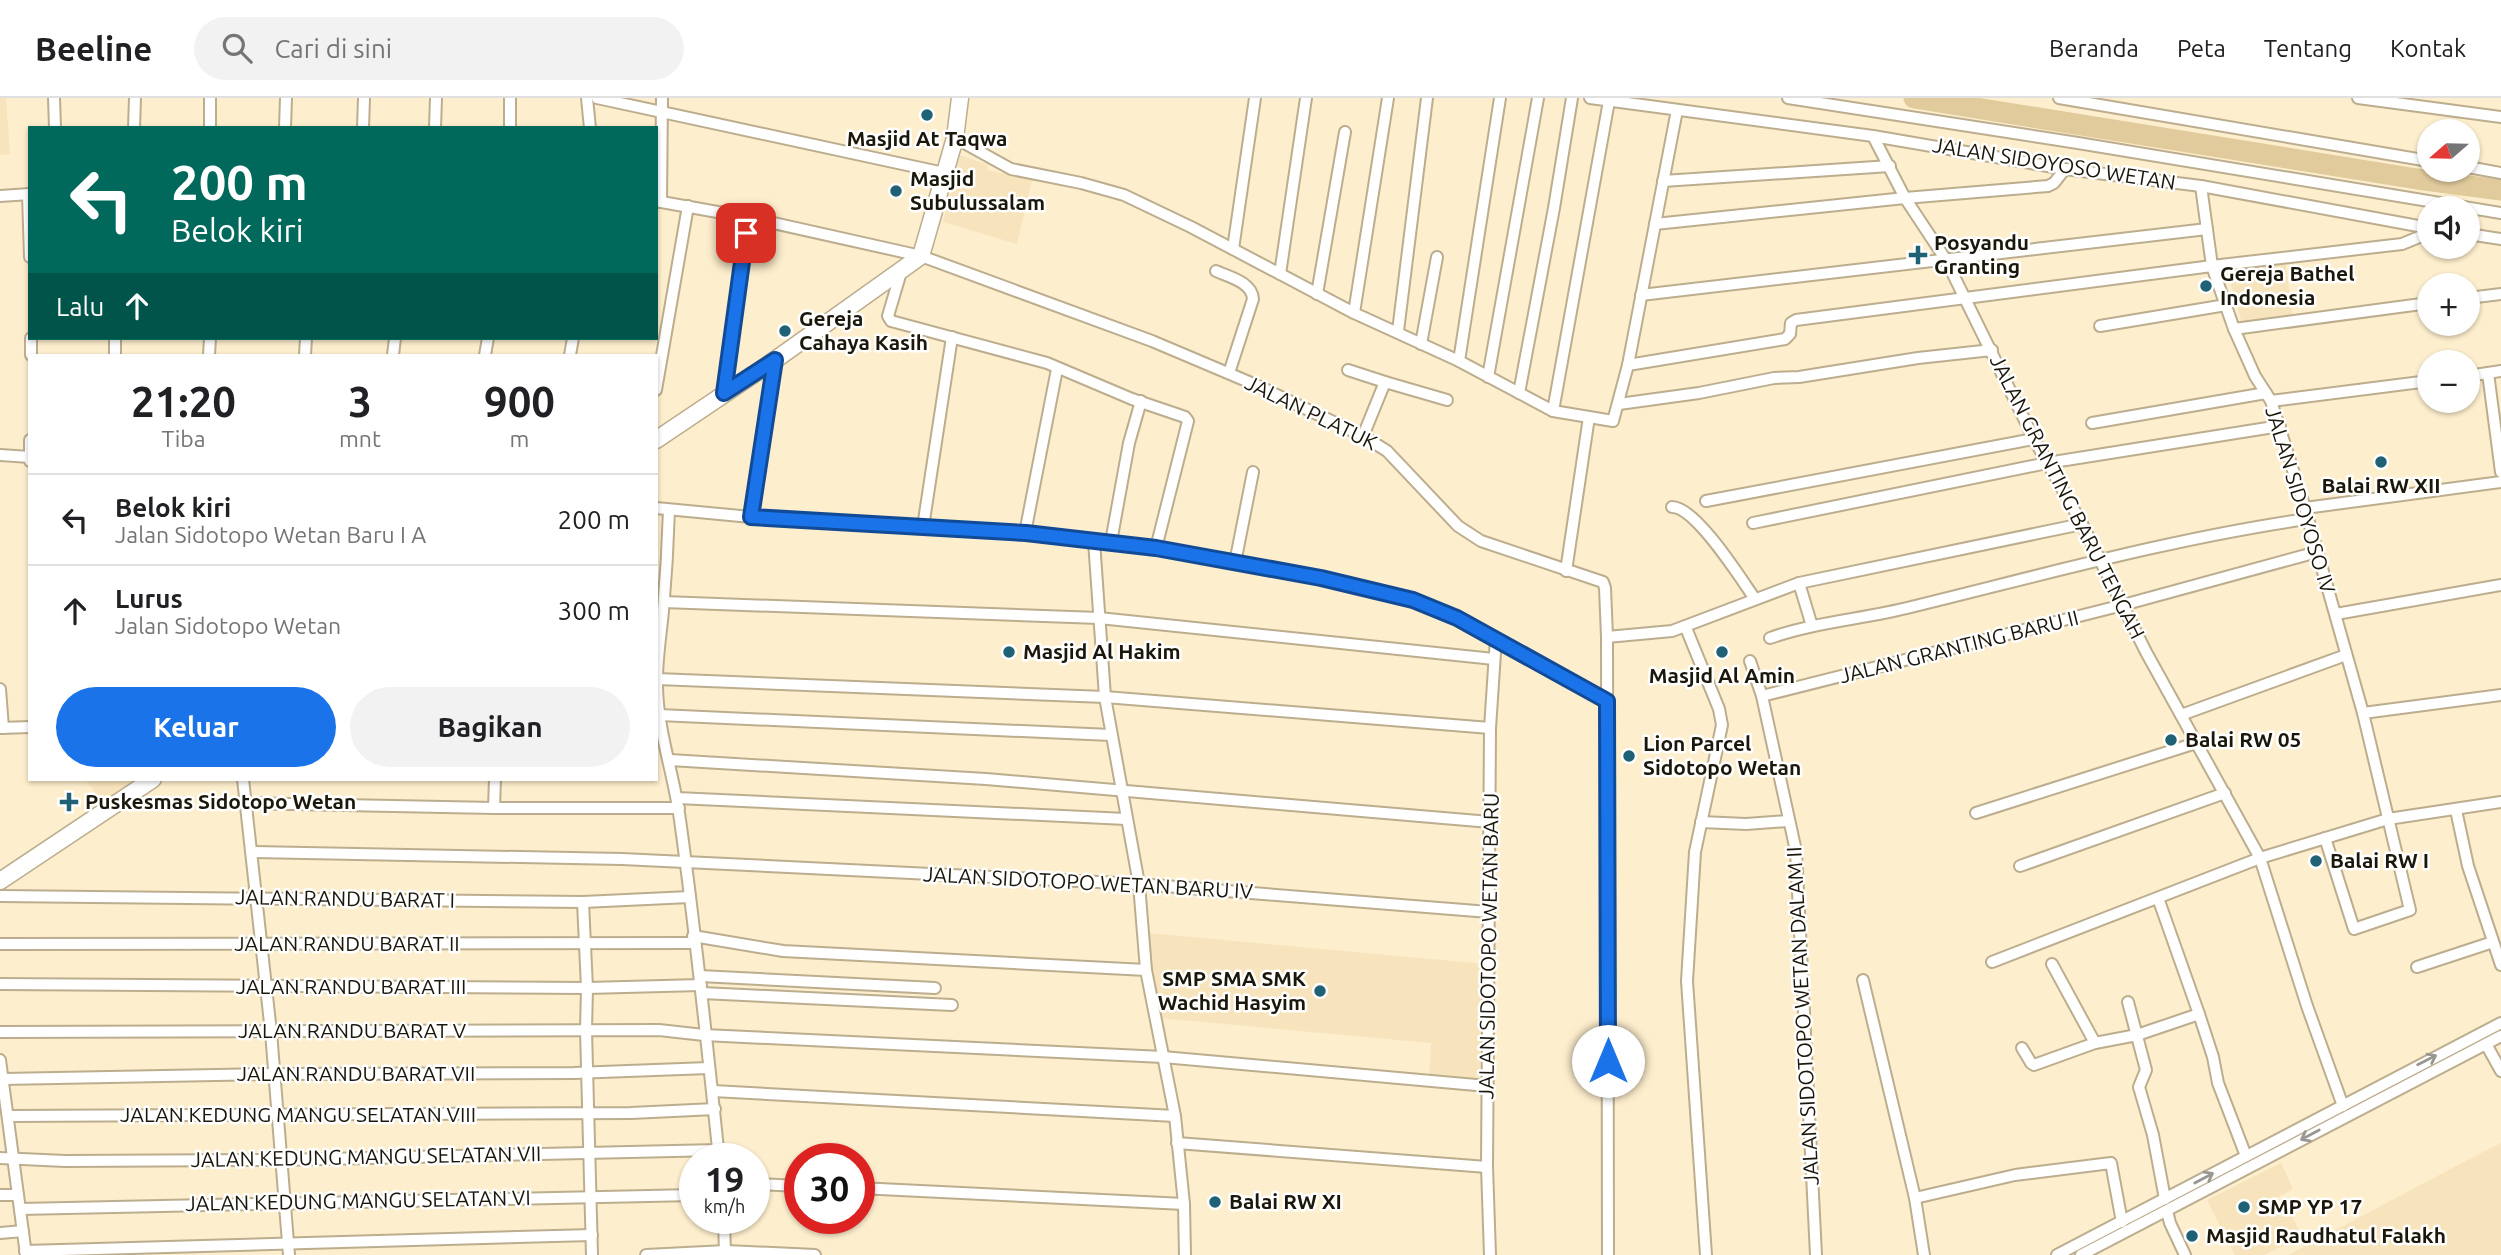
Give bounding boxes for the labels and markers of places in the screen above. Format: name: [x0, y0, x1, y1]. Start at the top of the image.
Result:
marker: Masjid At Taqwa: [919, 107, 935, 123]
place label: Masjid At Taqwa: [847, 126, 1007, 150]
place label: Masjid Subulussalam: [910, 166, 1045, 214]
marker: Masjid Subulussalam: [888, 183, 904, 199]
pin: [716, 203, 776, 263]
place label: Posyandu Granting: [1934, 230, 2029, 278]
marker: Posyandu Granting: [1908, 245, 1928, 265]
place label: Gereja Bathel Indonesia: [2220, 261, 2355, 309]
marker: Gereja Bathel Indonesia: [2198, 278, 2214, 294]
place label: Gereja Cahaya Kasih: [799, 306, 928, 354]
marker: Gereja Cahaya Kasih: [777, 323, 793, 339]
marker: Balai RW XII: [2373, 454, 2389, 470]
place label: Balai RW XII: [2321, 473, 2441, 497]
place label: Masjid Al Hakim: [1023, 639, 1181, 663]
marker: Masjid Al Hakim: [1001, 644, 1017, 660]
marker: Masjid Al Amin: [1714, 644, 1730, 660]
place label: Masjid Al Amin: [1649, 663, 1795, 687]
place label: Balai RW 05: [2185, 727, 2301, 751]
place label: Lion Parcel Sidotopo Wetan: [1643, 731, 1801, 779]
marker: Balai RW 05: [2163, 732, 2179, 748]
marker: Lion Parcel Sidotopo Wetan: [1621, 748, 1637, 764]
place label: Puskesmas Sidotopo Wetan: [85, 789, 356, 813]
marker: Puskesmas Sidotopo Wetan: [59, 792, 79, 812]
place label: Balai RW I: [2330, 848, 2429, 872]
marker: Balai RW I: [2308, 853, 2324, 869]
place label: SMP SMA SMK Wachid Hasyim: [1158, 966, 1306, 1014]
marker: SMP SMA SMK Wachid Hasyim: [1312, 983, 1328, 999]
place label: Balai RW XI: [1229, 1189, 1342, 1213]
marker: Balai RW XI: [1207, 1194, 1223, 1210]
place label: SMP YP 17: [2258, 1194, 2362, 1218]
marker: SMP YP 17: [2236, 1199, 2252, 1215]
place label: Masjid Raudhatul Falakh: [2206, 1223, 2446, 1247]
marker: Masjid Raudhatul Falakh: [2184, 1228, 2200, 1244]

